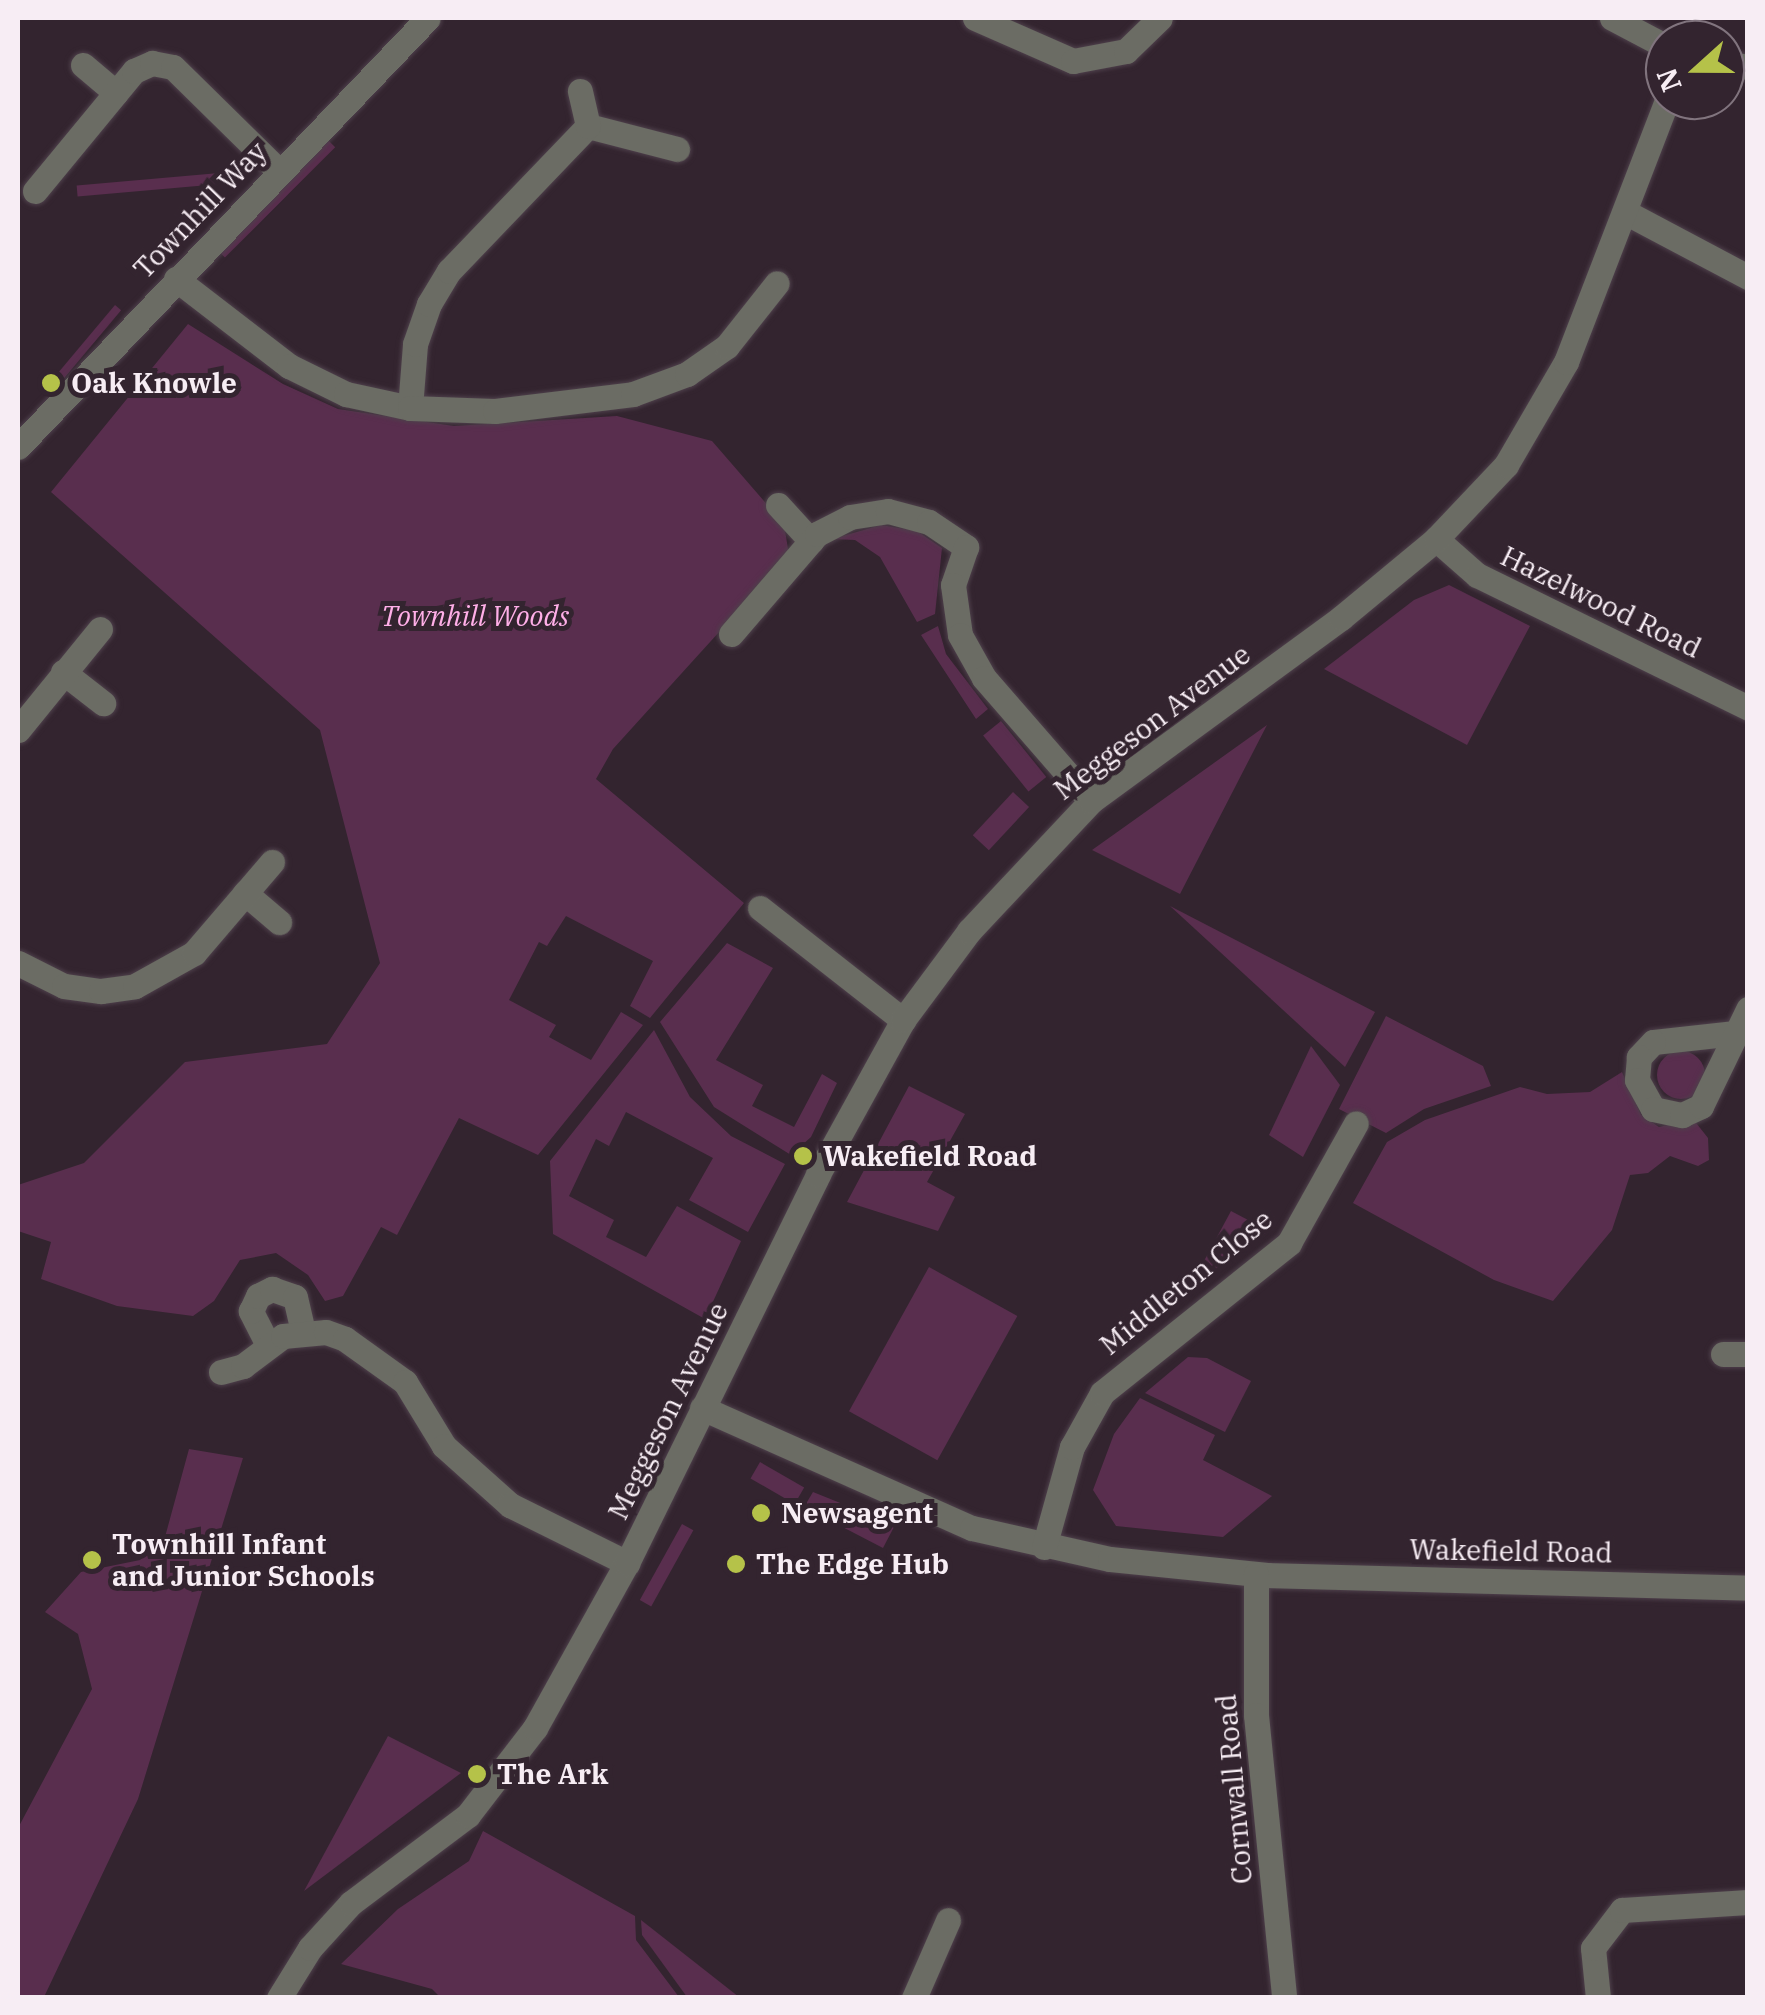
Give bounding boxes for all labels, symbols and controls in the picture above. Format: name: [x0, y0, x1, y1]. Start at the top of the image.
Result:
north arrow: [1645, 20, 1745, 120]
text: N: [1647, 63, 1690, 97]
street label: Townhill Way: [126, 135, 274, 285]
place label: Oak Knowle: [71, 366, 237, 400]
marker: Oak Knowle: [40, 372, 62, 394]
street label: Hazelwood Road: [1495, 539, 1707, 665]
park label: Townhill Woods: [381, 599, 569, 633]
street label: Meggeson Avenue: [1047, 637, 1257, 807]
place label: Wakefield Road: [823, 1139, 1037, 1173]
marker: Wakefield Road: [792, 1145, 814, 1167]
street label: Middleton Close: [1093, 1202, 1279, 1362]
street label: Meggeson Avenue: [601, 1297, 735, 1525]
place label: Newsagent: [781, 1496, 933, 1530]
marker: Newsagent: [750, 1502, 772, 1524]
place label: Townhill Infant and Junior Schools: [112, 1527, 375, 1593]
street label: Wakefield Road: [1409, 1532, 1613, 1570]
place label: The Edge Hub: [756, 1547, 949, 1581]
marker: Townhill Infant and Junior Schools: [81, 1549, 103, 1571]
marker: The Edge Hub: [725, 1553, 747, 1575]
street label: Cornwall Road: [1209, 1693, 1259, 1885]
place label: The Ark: [497, 1757, 609, 1791]
marker: The Ark: [466, 1763, 488, 1785]

